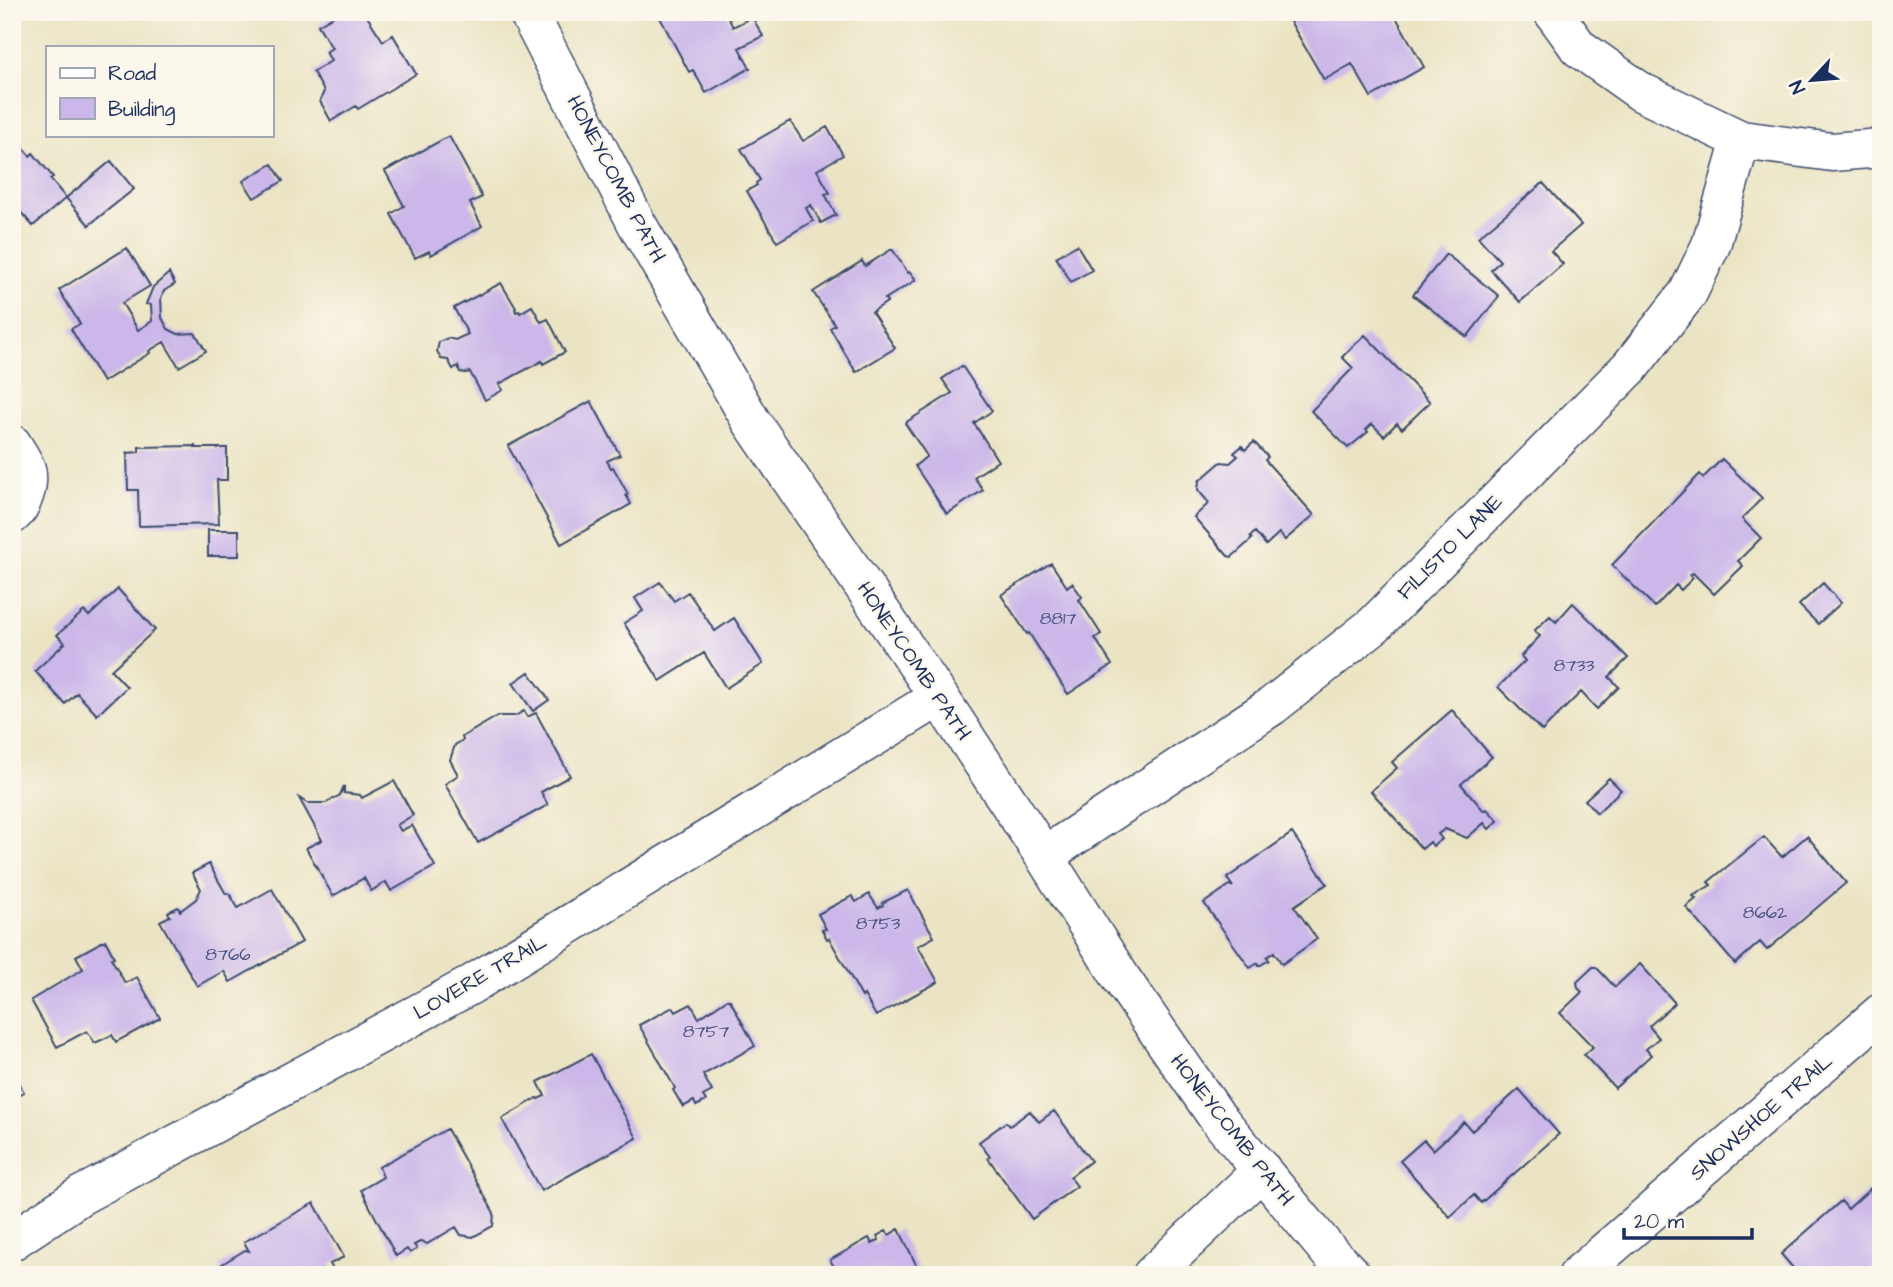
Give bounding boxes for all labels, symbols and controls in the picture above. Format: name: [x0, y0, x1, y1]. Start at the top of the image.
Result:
legend: [46, 46, 273, 136]
north arrow: [1778, 46, 1848, 116]
text: Road: [108, 59, 156, 88]
text: N: [1783, 75, 1813, 98]
street label: HONEYCOMB PATH: [560, 90, 673, 268]
text: Building: [108, 95, 176, 126]
street label: FILISTO LANE: [1391, 488, 1509, 606]
street label: HONEYCOMB PATH: [850, 576, 978, 746]
house number: 8817: [1040, 606, 1076, 631]
house number: 8733: [1553, 653, 1595, 678]
house number: 8662: [1743, 900, 1788, 925]
house number: 8753: [856, 911, 900, 936]
street label: LOVERE TRAIL: [408, 927, 552, 1027]
house number: 8766: [205, 942, 251, 967]
house number: 8757: [683, 1019, 729, 1044]
street label: SNOWSHOE TRAIL: [1683, 1046, 1839, 1187]
street label: HONEYCOMB PATH: [1163, 1048, 1301, 1212]
scale bar: [1624, 1196, 1751, 1240]
text: 20 m: [1634, 1207, 1685, 1236]

